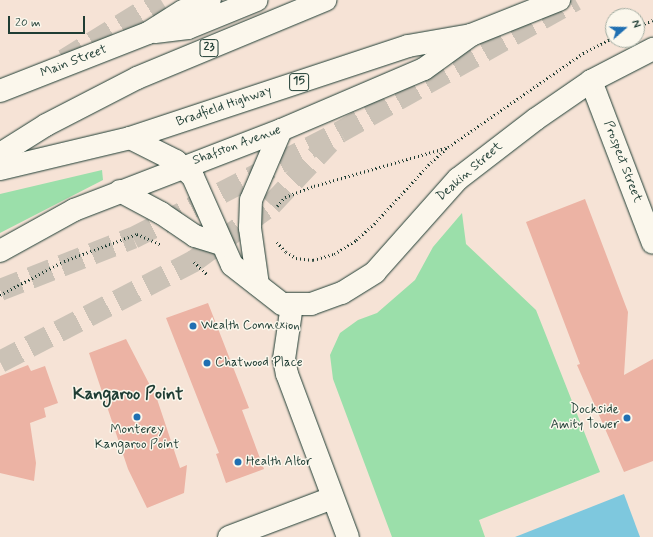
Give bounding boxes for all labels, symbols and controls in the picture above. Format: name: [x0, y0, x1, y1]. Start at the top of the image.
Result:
scale bar: [10, 8, 87, 34]
north arrow: [605, 8, 645, 48]
text: 20 m: [15, 15, 41, 31]
text: N: [628, 18, 643, 30]
road number: 23: [199, 38, 219, 58]
street label: Main Street: [39, 42, 109, 82]
road number: 15: [289, 72, 309, 92]
street label: Bradfield Highway: [175, 84, 273, 130]
street label: Prospect Street: [599, 119, 645, 205]
street label: Shafston Avenue: [192, 123, 282, 169]
street label: Deakin Street: [434, 139, 506, 205]
place label: Wealth Connexion: [201, 318, 300, 334]
marker: Wealth Connexion: [188, 321, 198, 331]
place label: Chatwood Place: [215, 355, 301, 371]
marker: Chatwood Place: [202, 358, 212, 368]
district label: Kangaroo Point: [73, 385, 183, 405]
place label: Dockside Amity Tower: [551, 403, 619, 434]
marker: Monterey Kangaroo Point: [132, 412, 142, 422]
marker: Dockside Amity Tower: [622, 413, 632, 423]
place label: Monterey Kangaroo Point: [95, 423, 179, 454]
place label: Health Altor: [246, 454, 312, 470]
marker: Health Altor: [233, 457, 243, 467]

